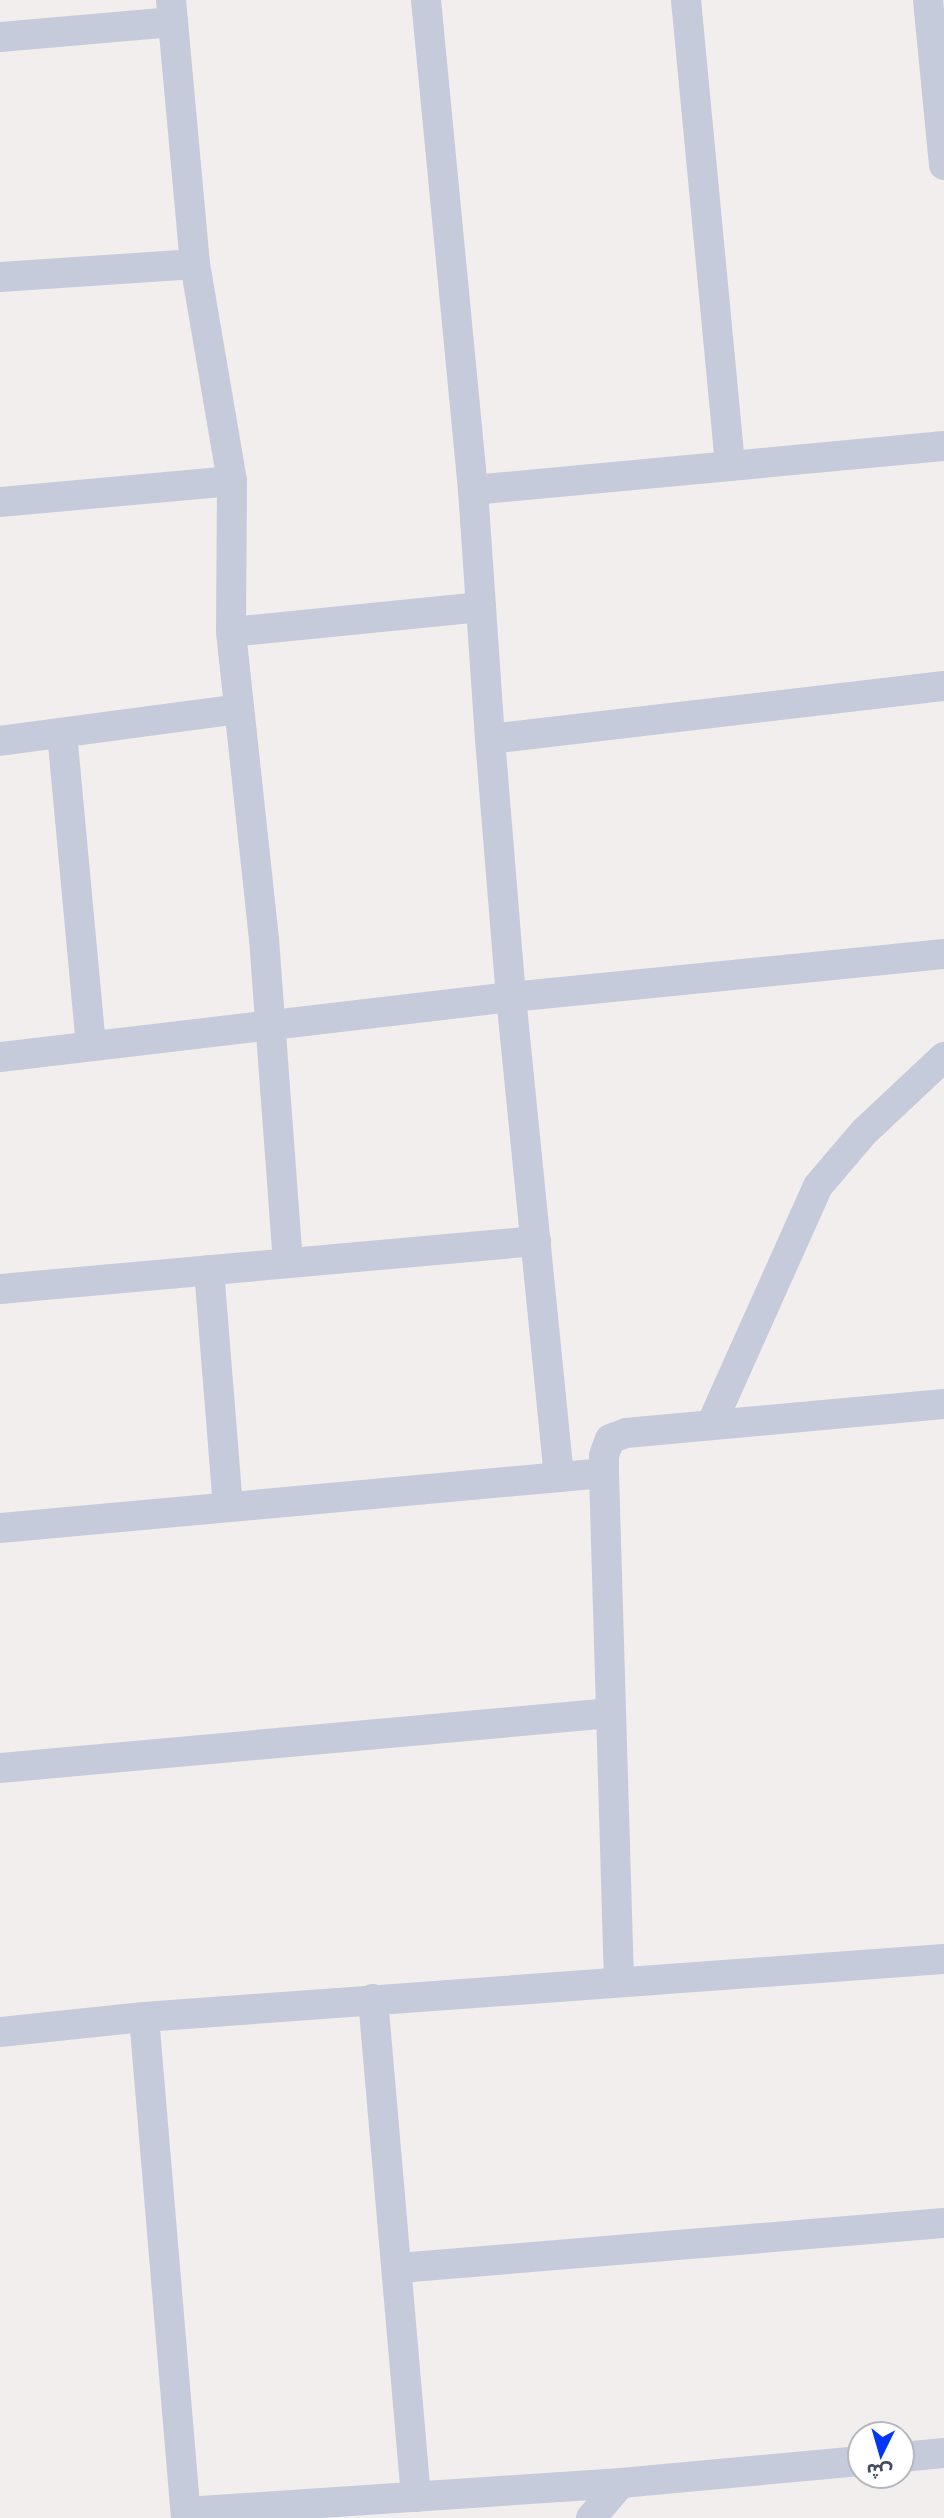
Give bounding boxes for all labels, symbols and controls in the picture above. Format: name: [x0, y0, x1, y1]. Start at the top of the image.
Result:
north arrow: [846, 2420, 916, 2490]
text: ش: [866, 2459, 894, 2484]

